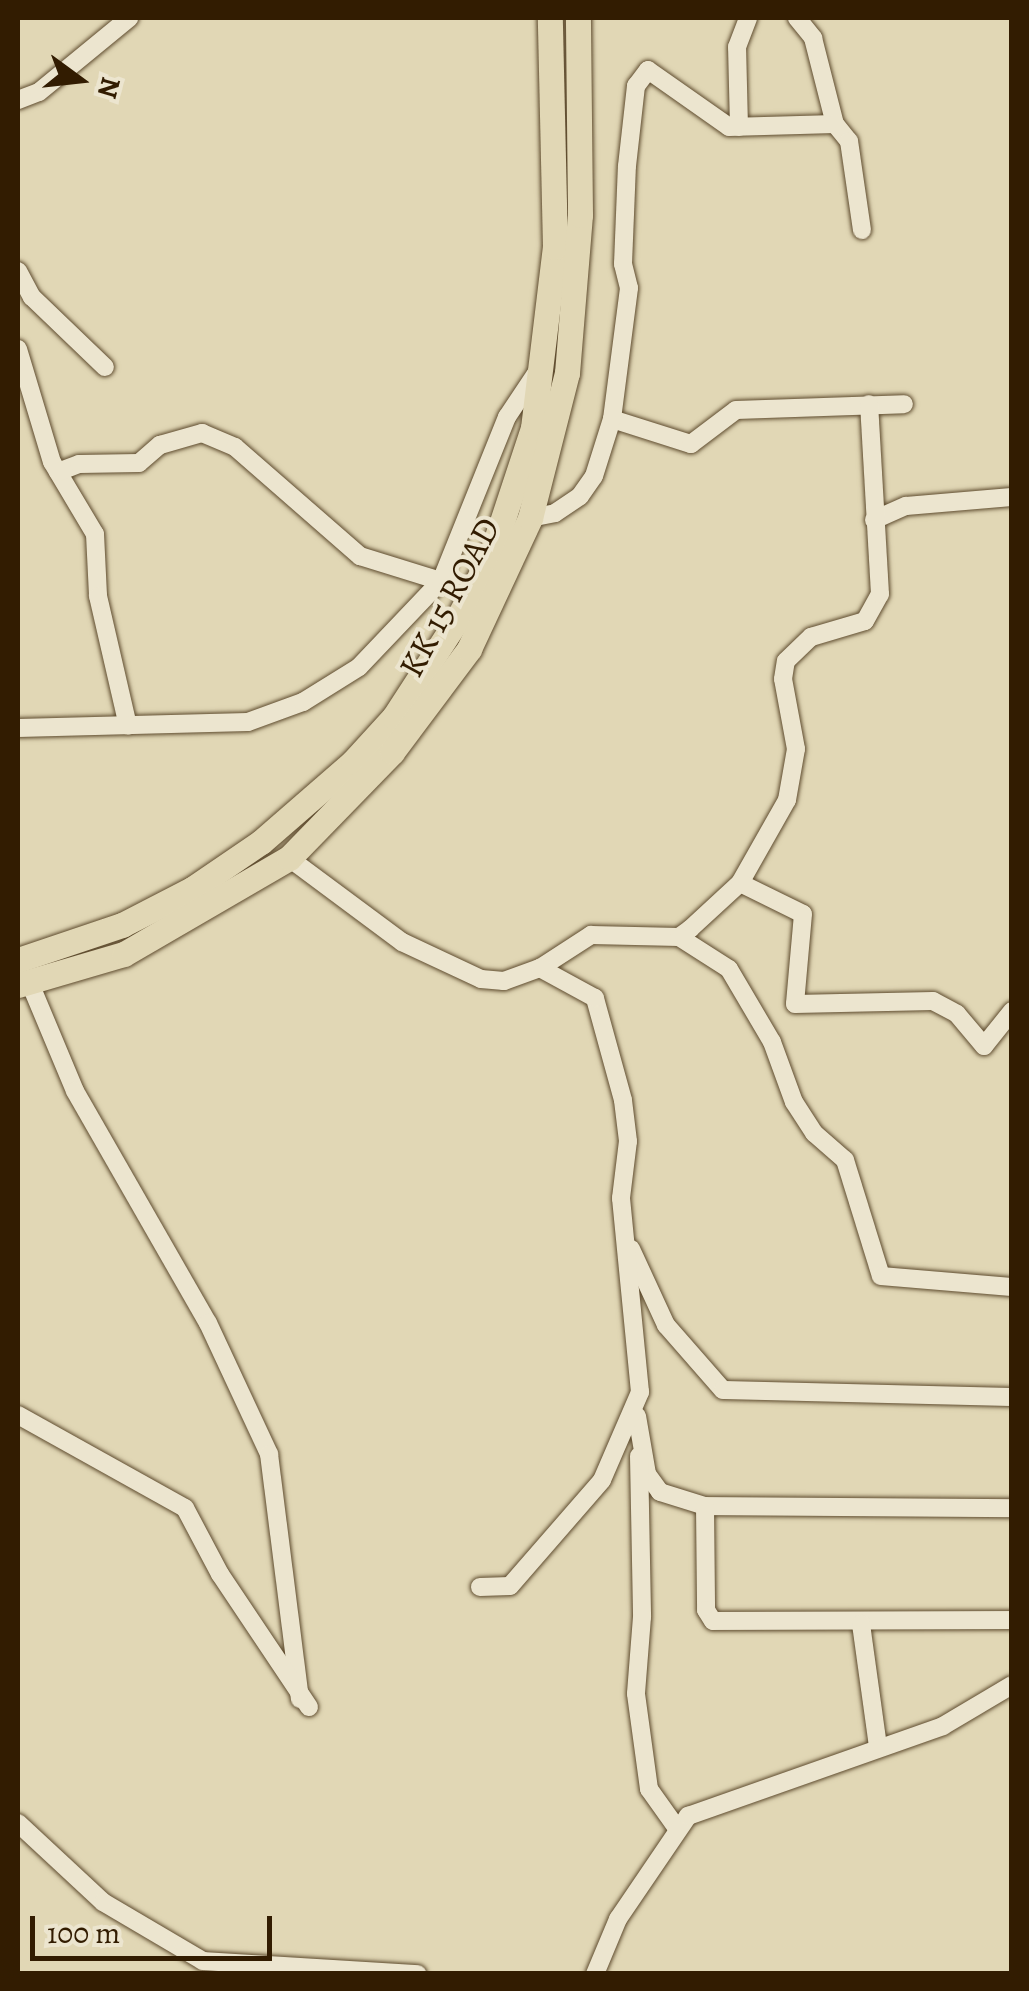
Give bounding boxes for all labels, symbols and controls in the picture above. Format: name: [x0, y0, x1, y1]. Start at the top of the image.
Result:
north arrow: [30, 30, 130, 130]
text: N: [88, 73, 130, 103]
street label: KK 15 ROAD: [389, 510, 509, 684]
scale bar: [35, 1896, 278, 1958]
text: 100 m: [47, 1913, 120, 1953]

